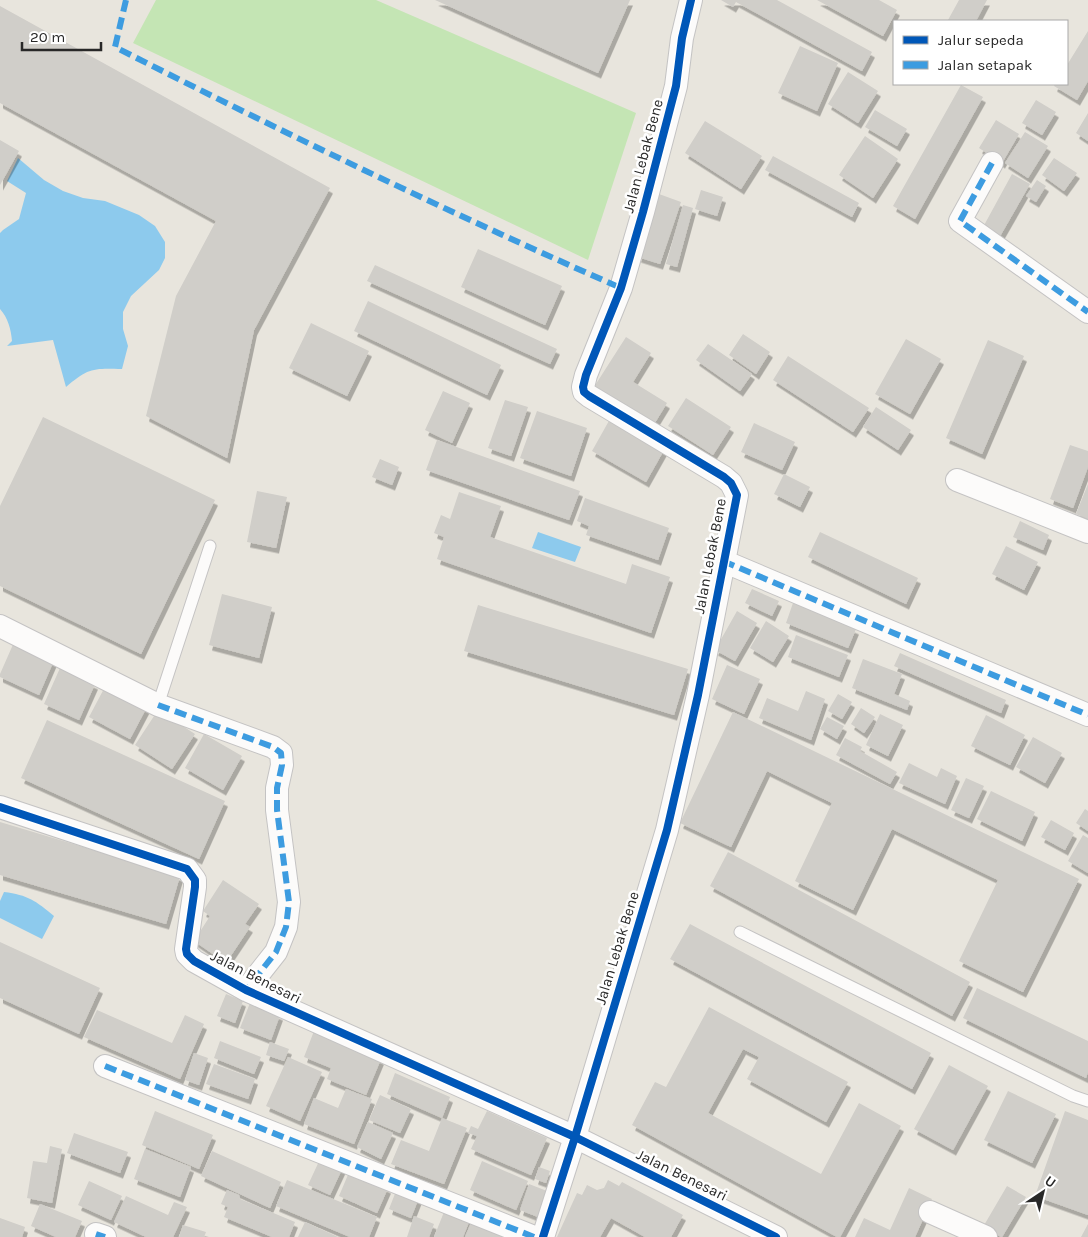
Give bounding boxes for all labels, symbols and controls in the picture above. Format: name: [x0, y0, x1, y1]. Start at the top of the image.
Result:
scale bar: [22, 20, 101, 52]
legend: [893, 20, 1068, 85]
text: 20 m: [30, 28, 65, 46]
text: Jalur sepeda: [938, 31, 1024, 49]
text: Jalan setapak: [938, 56, 1032, 74]
street label: Jalan Lebak Bene: [619, 97, 667, 215]
street label: Jalan Lebak Bene: [690, 497, 730, 615]
street label: Jalan Lebak Bene: [591, 889, 643, 1007]
street label: Jalan Benesari: [208, 946, 304, 1008]
street label: Jalan Benesari: [633, 1145, 731, 1205]
north arrow: [1018, 1167, 1068, 1217]
text: U: [1041, 1172, 1059, 1191]

